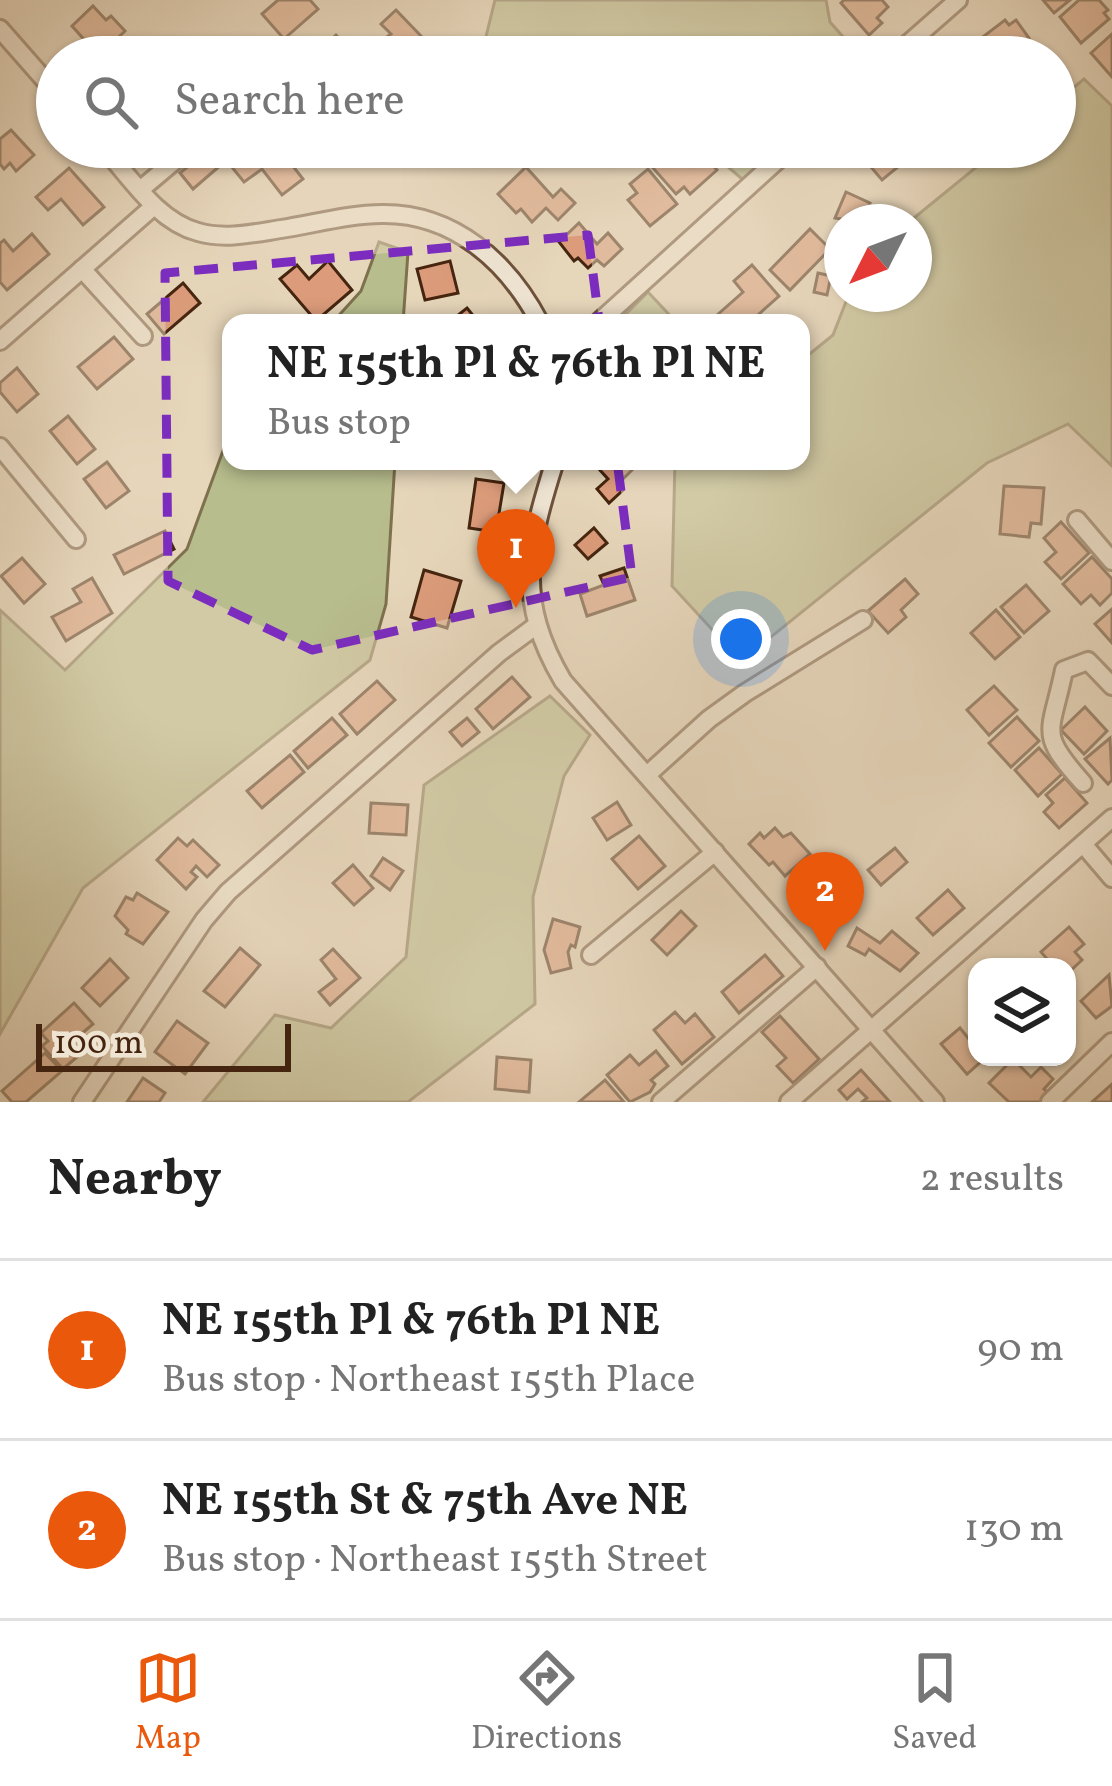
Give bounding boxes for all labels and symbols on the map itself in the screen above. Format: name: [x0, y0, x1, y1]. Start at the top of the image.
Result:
north arrow: [824, 204, 932, 312]
pin: 1: [477, 509, 555, 608]
your location: [711, 609, 771, 669]
pin: 2: [786, 852, 864, 951]
scale bar: [36, 1018, 291, 1071]

